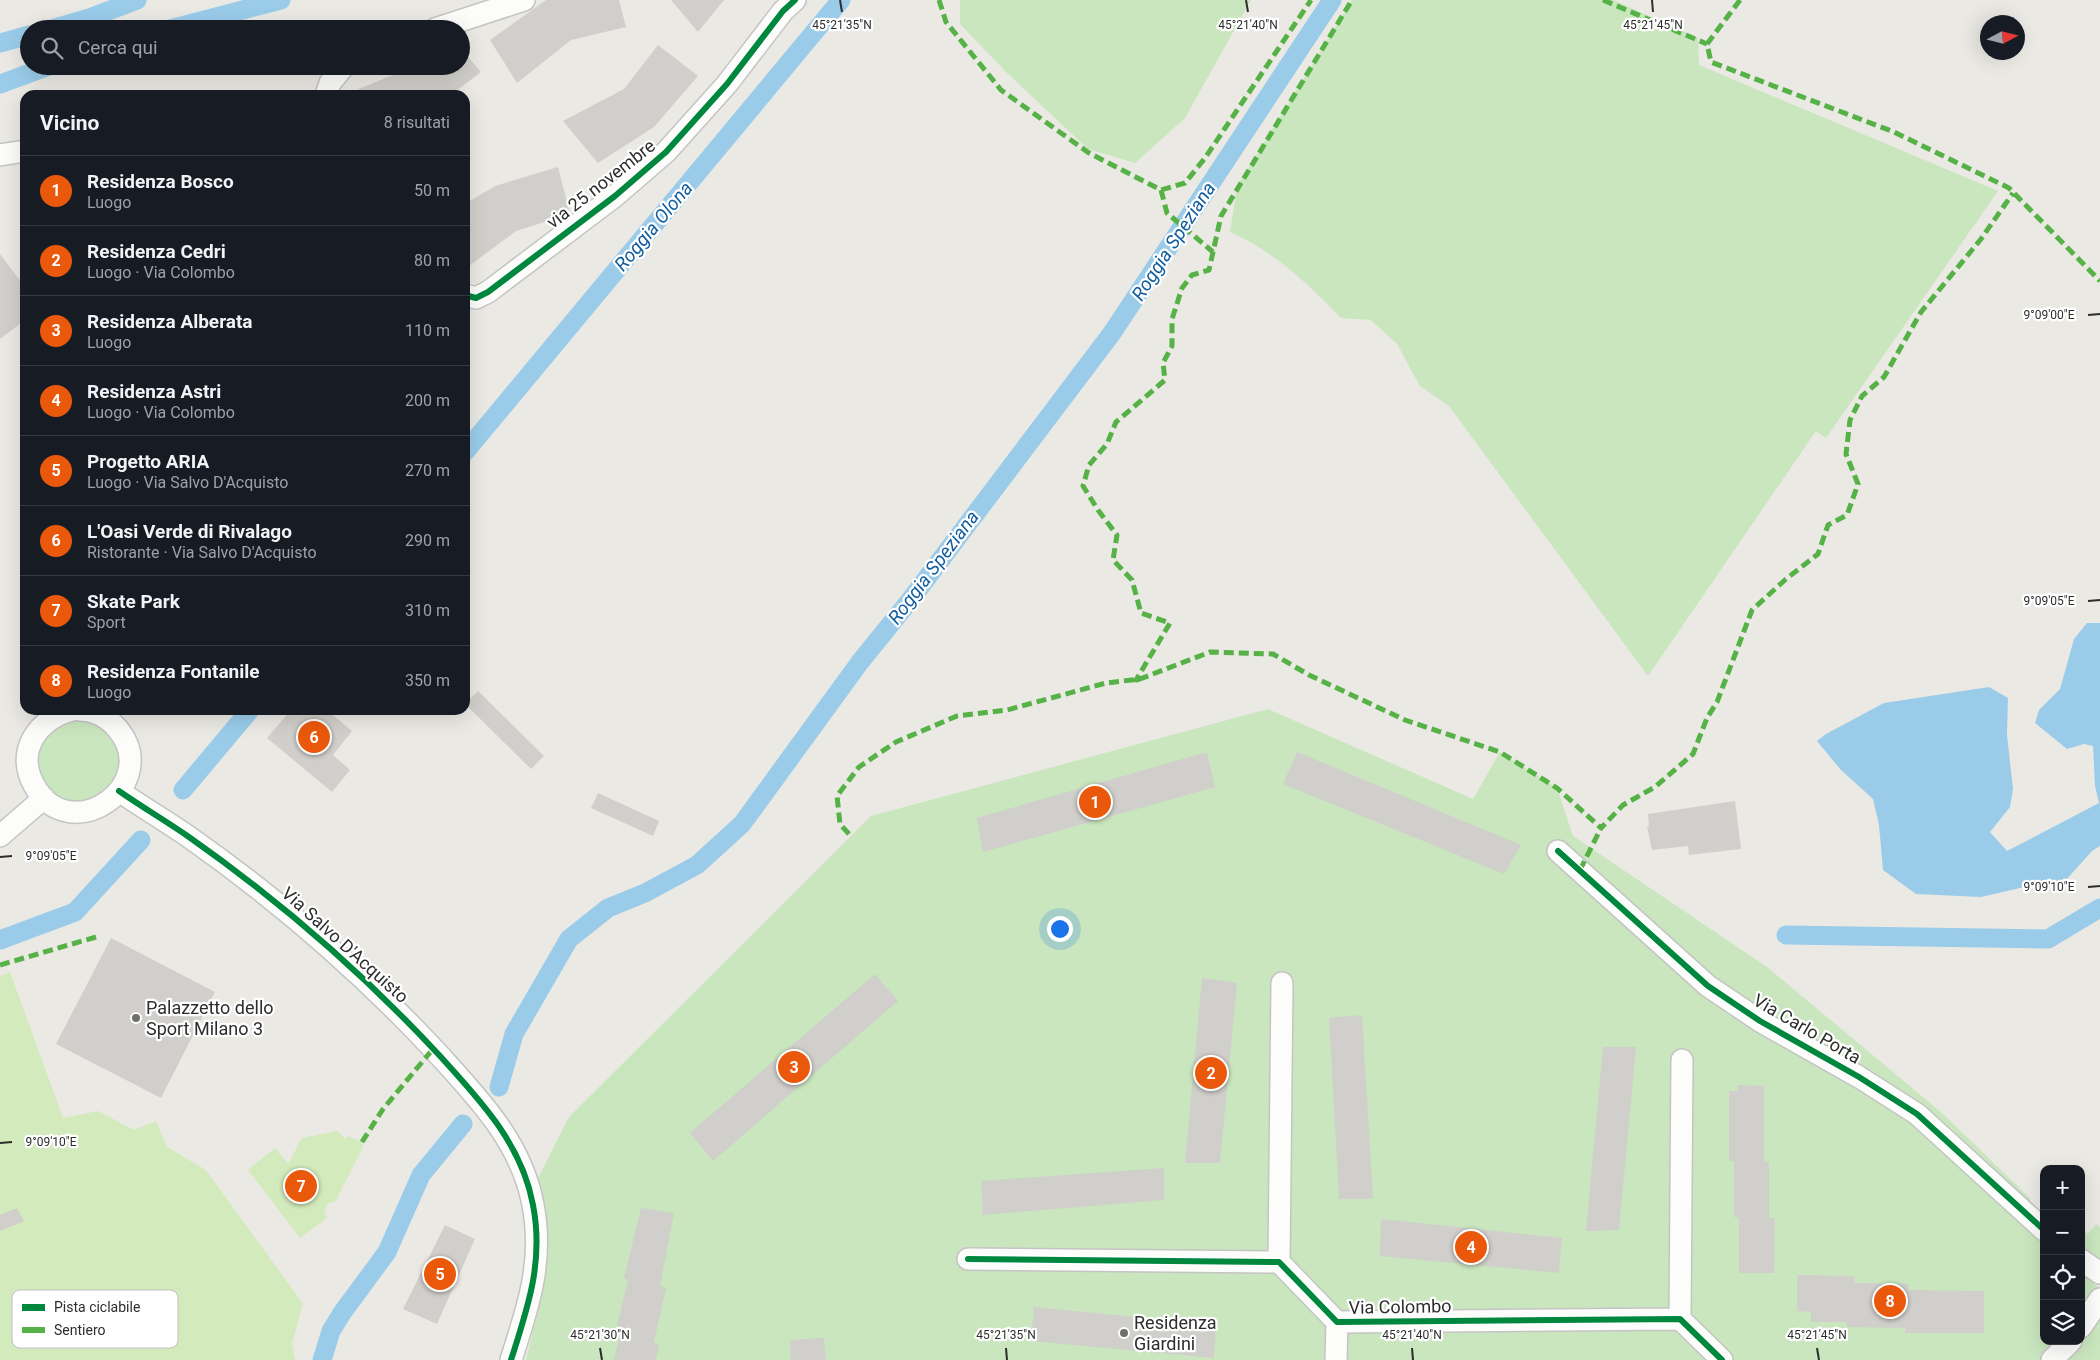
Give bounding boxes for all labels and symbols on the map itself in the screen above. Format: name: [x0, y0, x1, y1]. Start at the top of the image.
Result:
north arrow: [1980, 15, 2025, 60]
text: 45°21'35"N: [812, 18, 872, 32]
text: 45°21'40"N: [1218, 18, 1278, 32]
text: 45°21'45"N: [1623, 18, 1683, 32]
street label: via 25 novembre: [542, 135, 659, 232]
water label: Roggia Olona: [609, 177, 697, 276]
water label: Roggia Speziana: [1127, 178, 1220, 305]
text: 9°09'00"E: [2024, 308, 2075, 322]
water label: Roggia Speziana: [883, 506, 984, 629]
text: 9°09'05"E: [2024, 594, 2075, 608]
pin: 6: [298, 718, 330, 756]
pin: 1: [1079, 783, 1111, 821]
text: 9°09'05"E: [26, 849, 77, 863]
text: 9°09'10"E: [2024, 880, 2075, 894]
street label: Via Salvo D'Acquisto: [278, 882, 413, 1007]
your location: [1047, 916, 1073, 942]
street label: Via Carlo Porta: [1750, 989, 1865, 1068]
place label: Palazzetto dello Sport Milano 3: [146, 997, 274, 1039]
marker: Palazzetto dello Sport Milano 3: [130, 1012, 142, 1024]
pin: 3: [778, 1048, 810, 1086]
pin: 2: [1195, 1054, 1227, 1092]
text: 9°09'10"E: [26, 1135, 77, 1149]
pin: 7: [285, 1167, 317, 1205]
pin: 4: [1455, 1228, 1487, 1266]
pin: 5: [424, 1255, 456, 1293]
pin: 8: [1874, 1282, 1906, 1320]
legend: [12, 1290, 178, 1348]
street label: Via Colombo: [1348, 1295, 1452, 1318]
text: Pista ciclabile: [54, 1299, 140, 1315]
place label: Residenza Giardini: [1134, 1312, 1217, 1354]
text: Sentiero: [54, 1322, 105, 1338]
marker: Residenza Giardini: [1118, 1327, 1130, 1339]
text: 45°21'30"N: [570, 1328, 630, 1342]
text: 45°21'35"N: [976, 1328, 1036, 1342]
text: 45°21'40"N: [1382, 1328, 1442, 1342]
text: 45°21'45"N: [1787, 1328, 1847, 1342]

